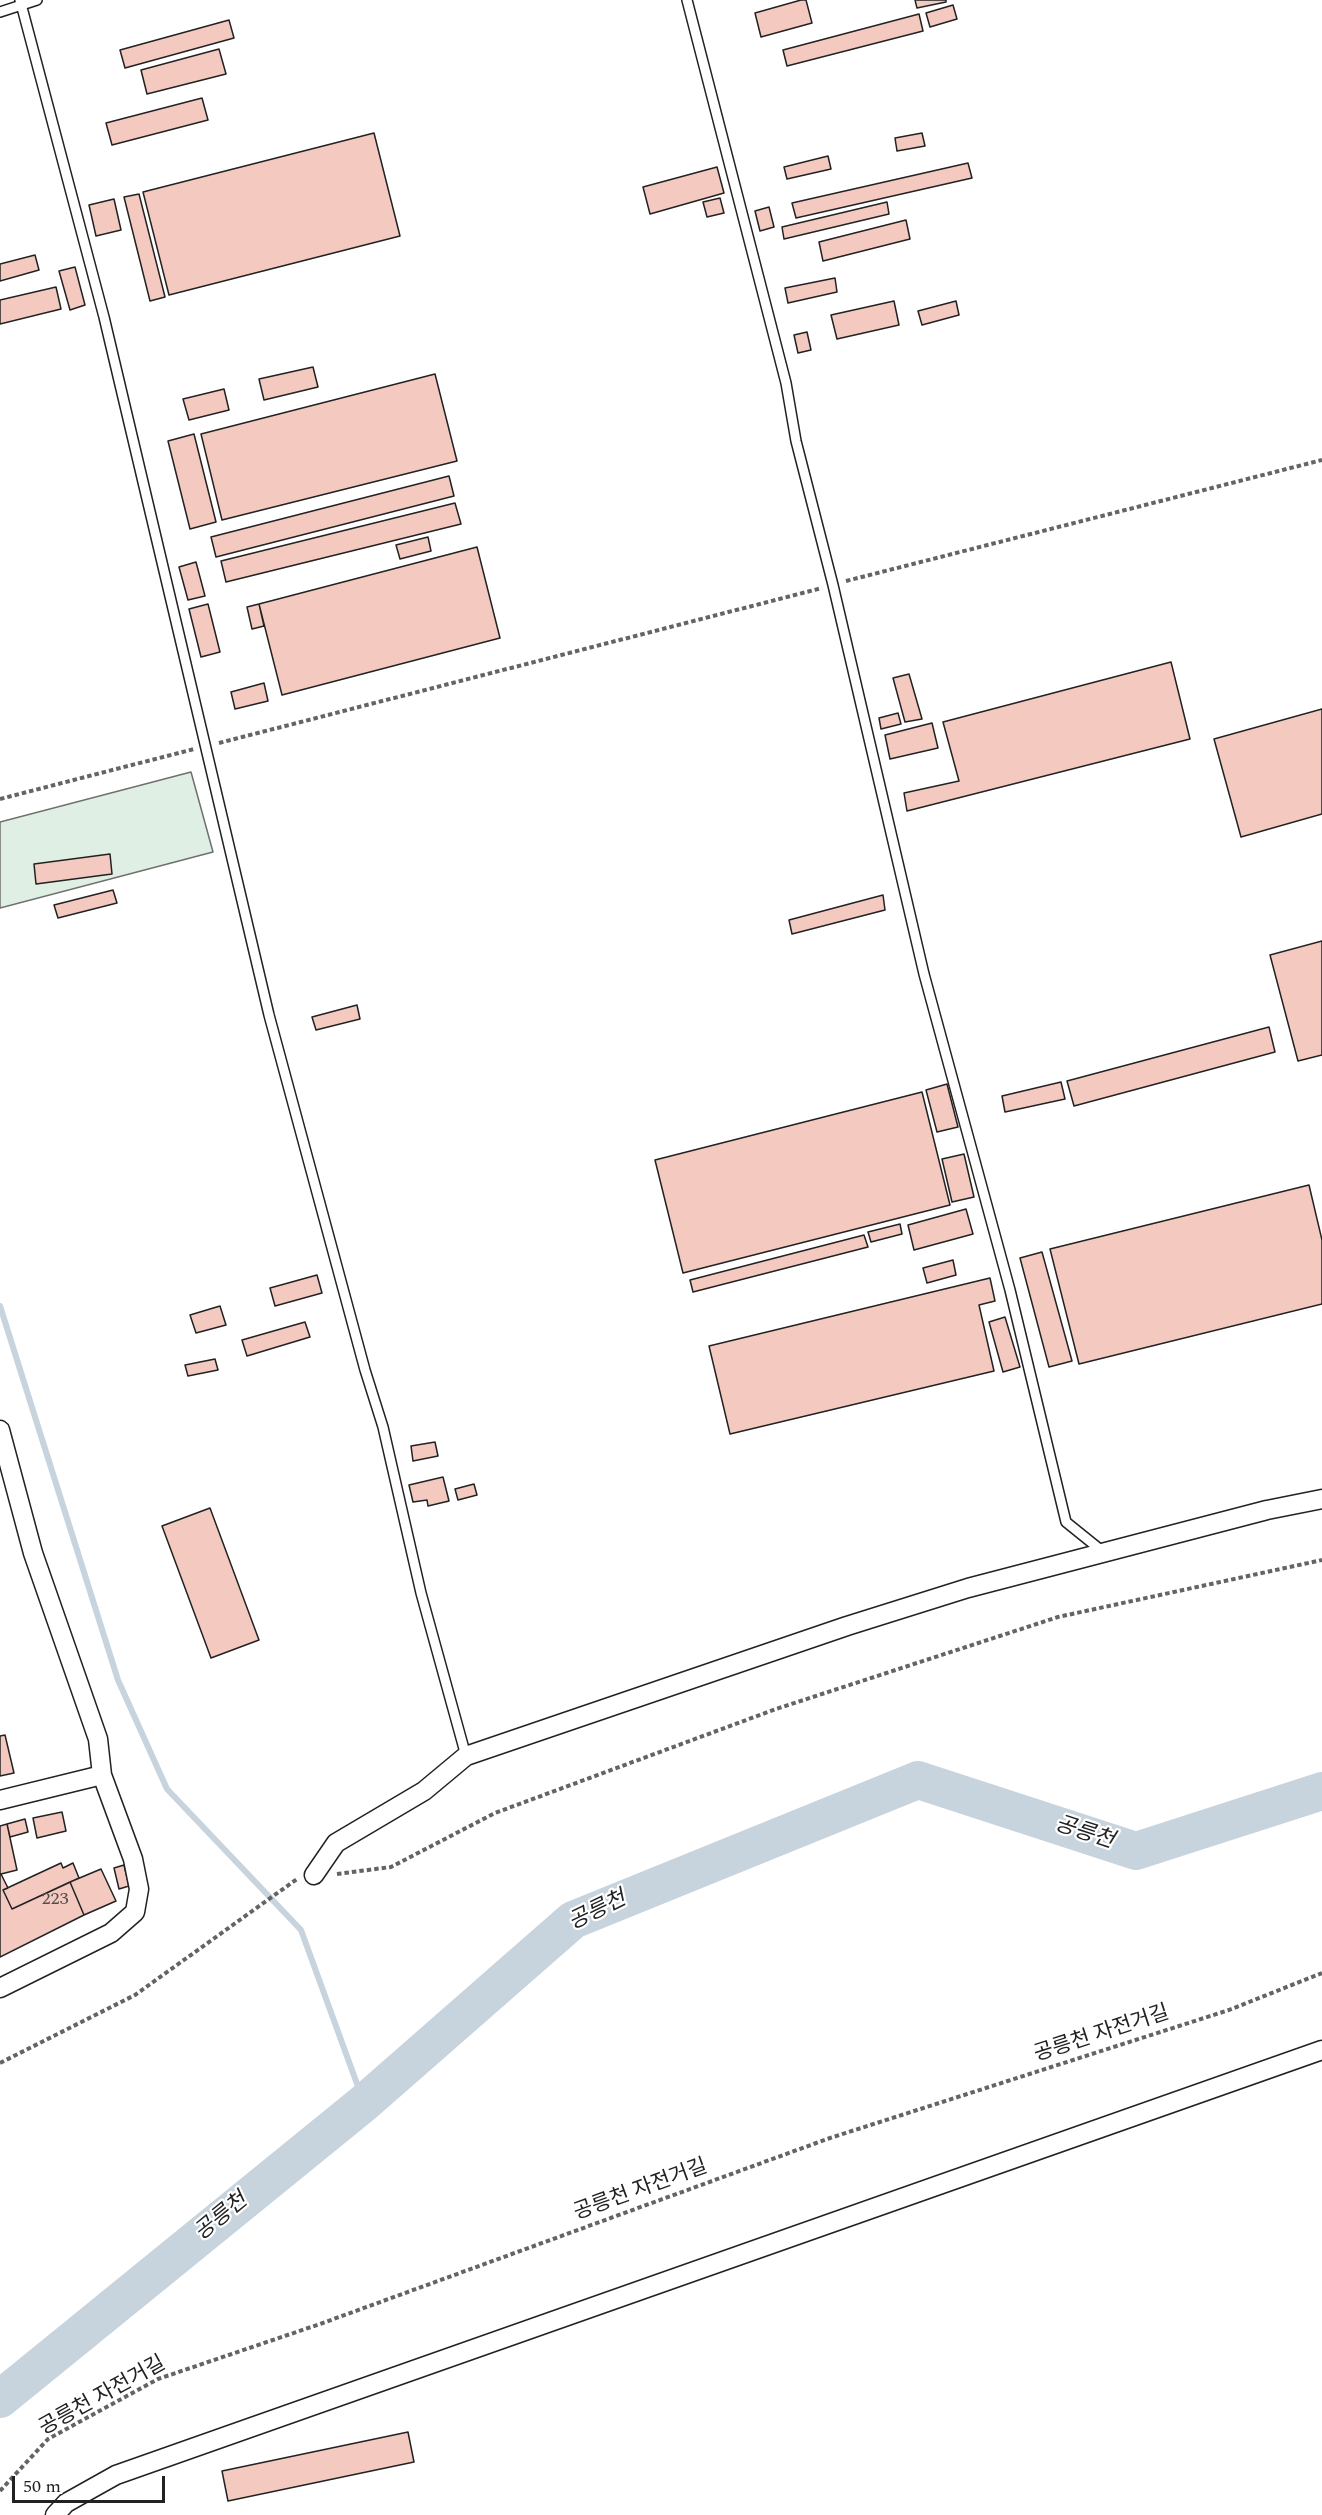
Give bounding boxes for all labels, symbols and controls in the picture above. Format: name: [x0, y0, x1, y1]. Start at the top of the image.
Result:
water label: 공릉천: [1051, 1812, 1117, 1856]
water label: 공릉천: [565, 1887, 631, 1937]
house number: 223: [42, 1889, 68, 1911]
street label: 공릉천 자전거길: [1031, 2001, 1173, 2069]
street label: 공릉천 자전거길: [571, 2155, 711, 2227]
water label: 공릉천: [190, 2189, 254, 2247]
street label: 공릉천 자전거길: [35, 2352, 171, 2442]
scale bar: [15, 2464, 168, 2502]
text: 50 m: [23, 2473, 61, 2500]

